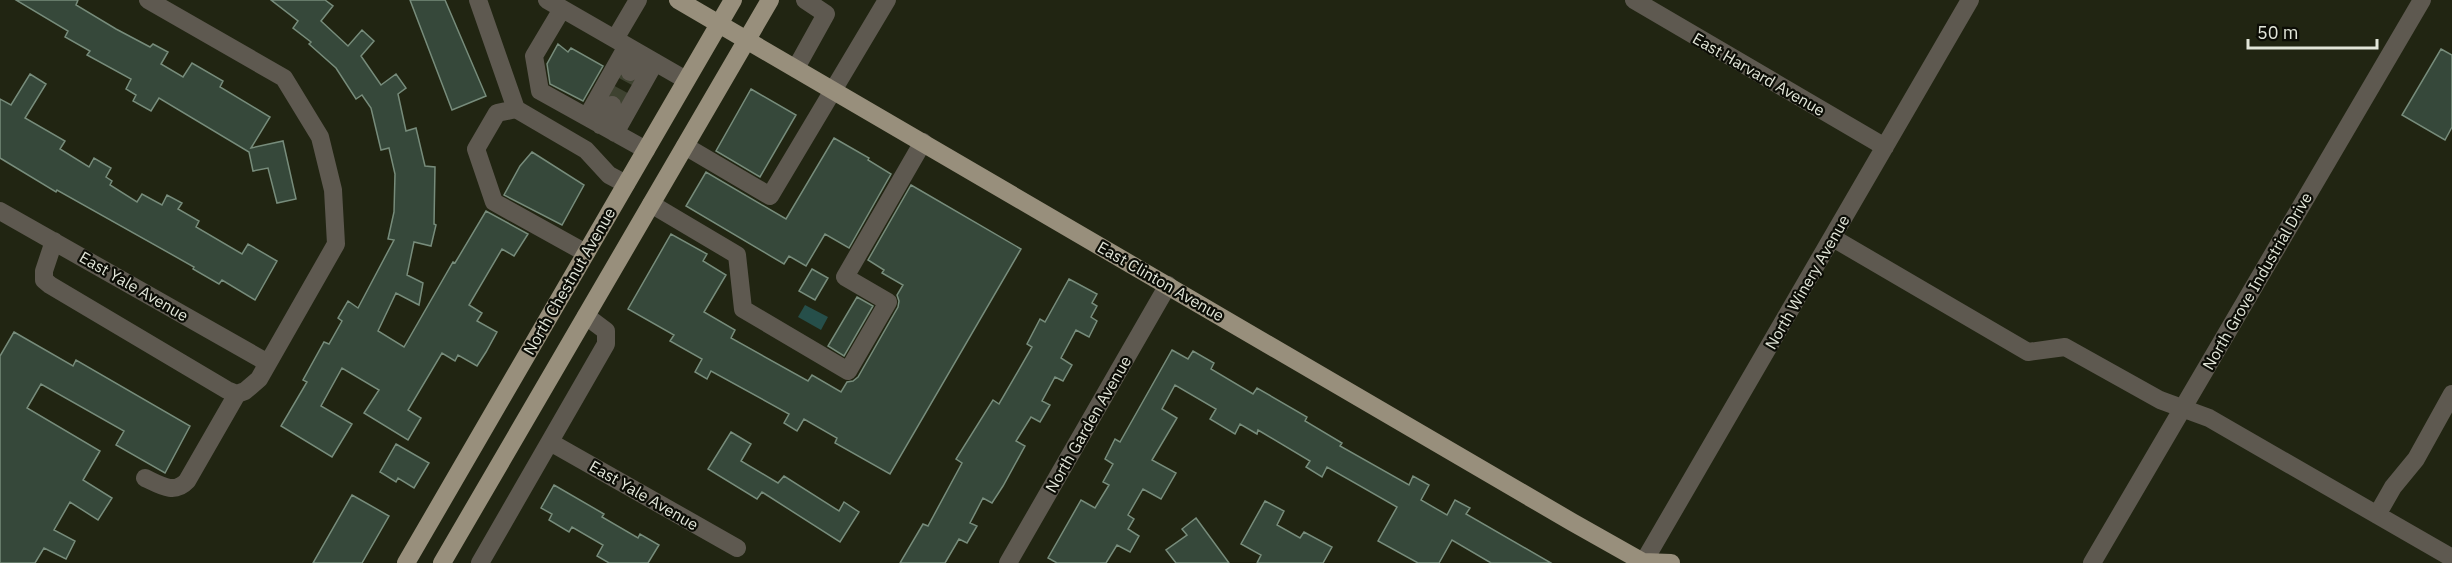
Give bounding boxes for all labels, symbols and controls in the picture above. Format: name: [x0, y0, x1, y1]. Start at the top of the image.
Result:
scale bar: [2248, 12, 2377, 50]
text: 50 m: [2257, 21, 2299, 44]
street label: East Harvard Avenue: [1689, 28, 1829, 120]
street label: North Grove Industrial Drive: [2198, 189, 2316, 373]
street label: North Chestnut Avenue: [519, 204, 619, 358]
street label: North Winery Avenue: [1760, 211, 1854, 353]
street label: East Clinton Avenue: [1094, 237, 1228, 326]
street label: East Yale Avenue: [76, 247, 192, 325]
street label: North Garden Avenue: [1041, 352, 1135, 496]
street label: East Yale Avenue: [586, 456, 702, 534]

